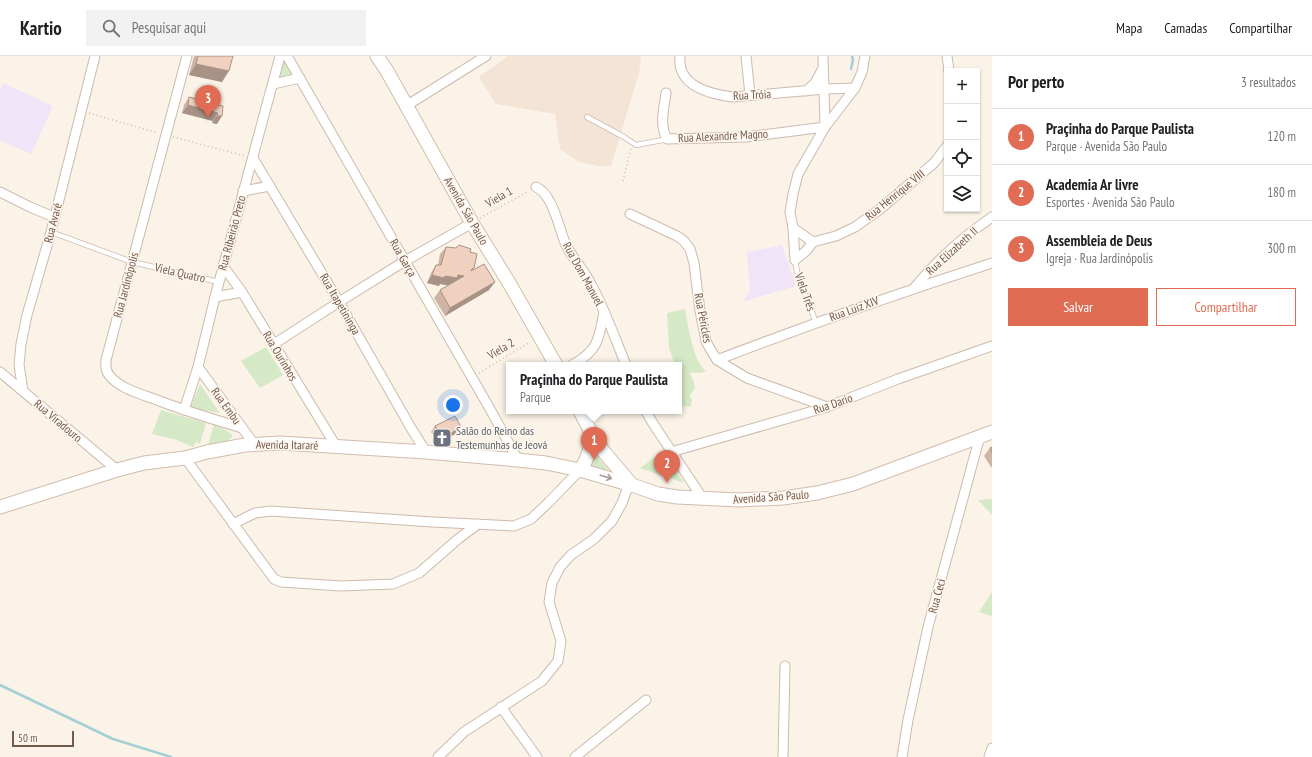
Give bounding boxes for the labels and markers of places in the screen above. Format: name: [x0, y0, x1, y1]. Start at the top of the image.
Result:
pin: 3: [195, 85, 221, 118]
place label: Salão do Reino das Testemunhas de Jeová: [456, 423, 547, 452]
church icon: Salão do Reino das Testemunhas de Jeová: [431, 427, 453, 449]
pin: 1: [581, 427, 607, 460]
pin: 2: [654, 450, 680, 483]

